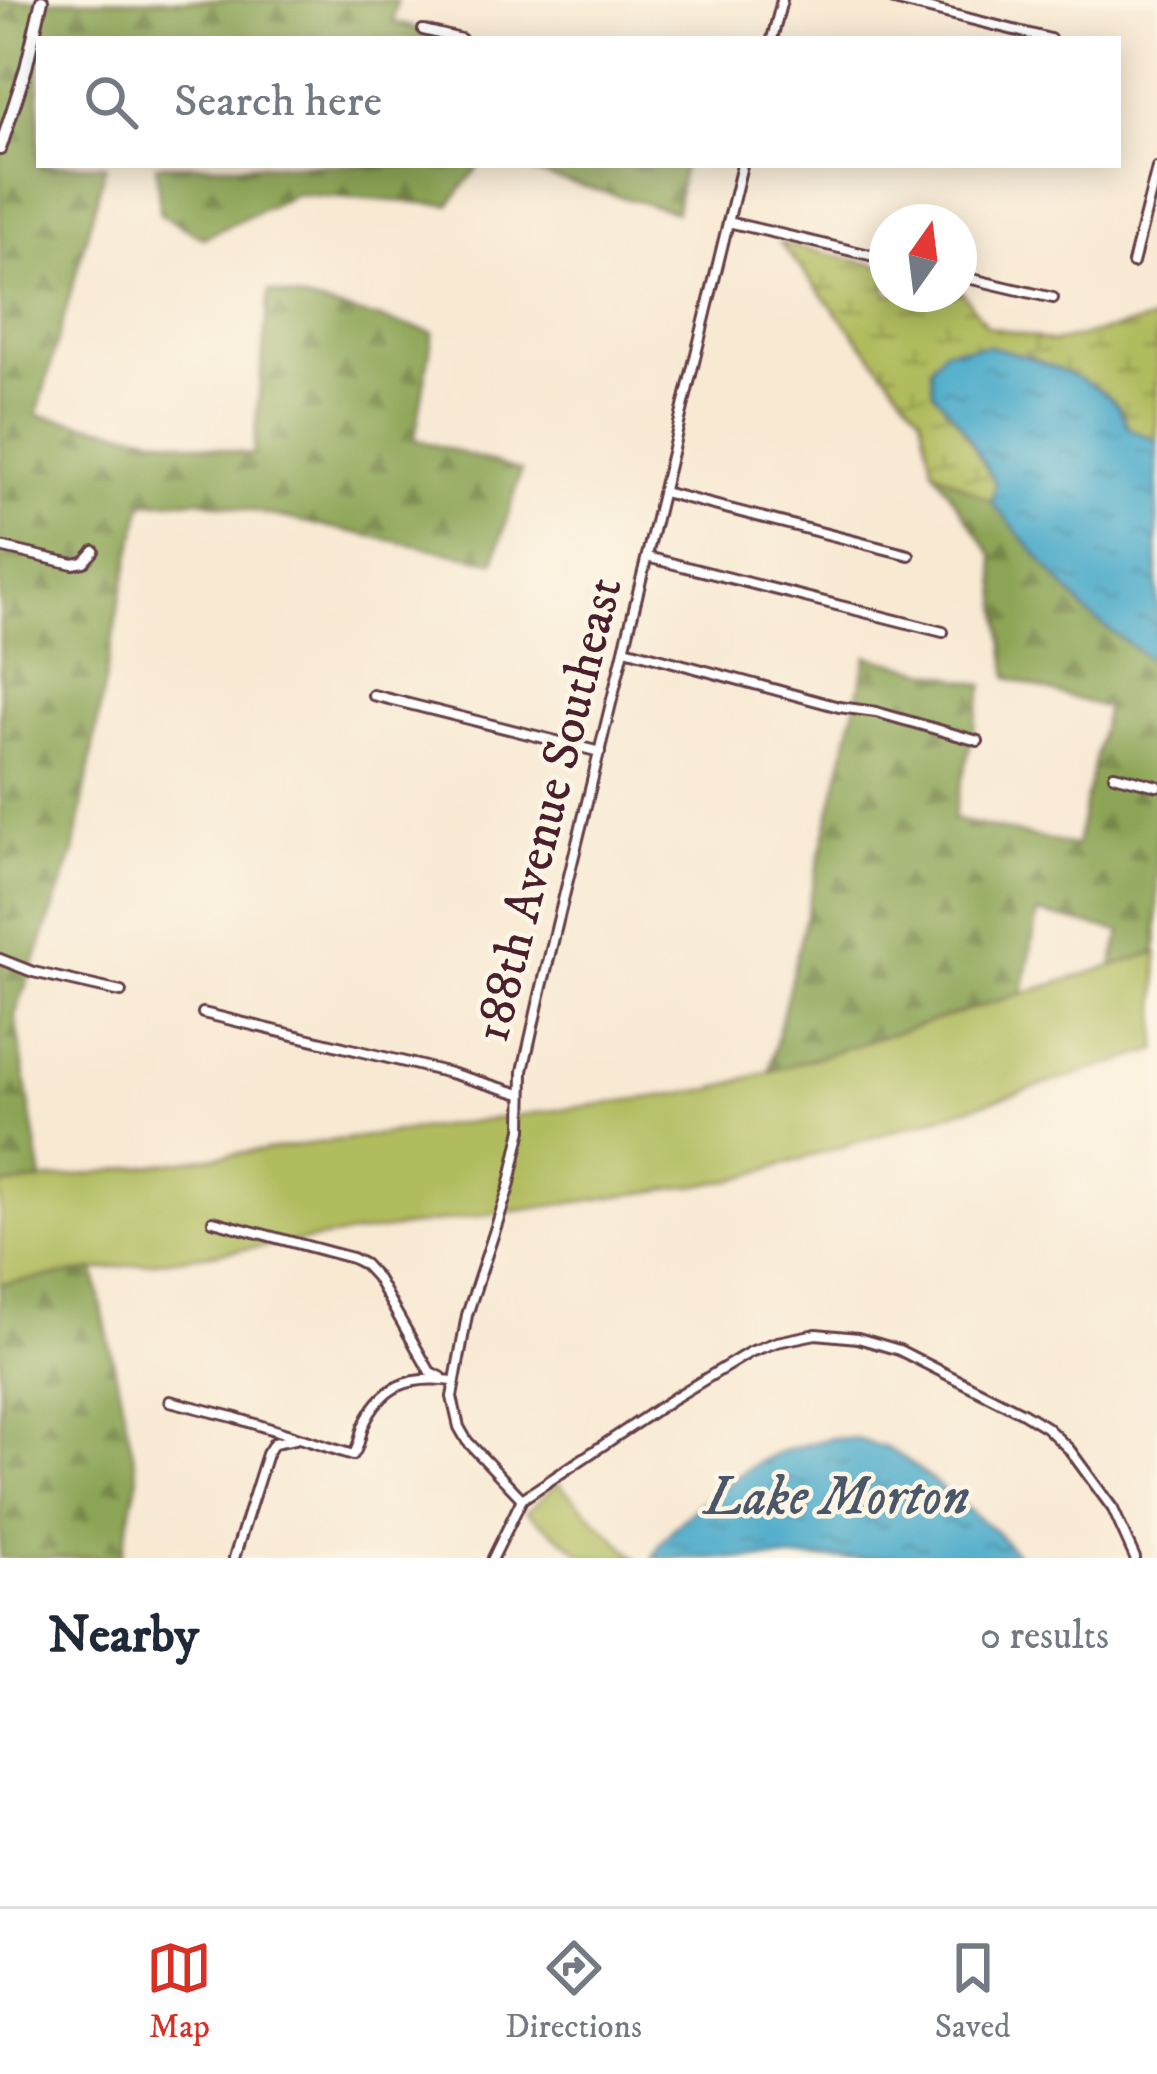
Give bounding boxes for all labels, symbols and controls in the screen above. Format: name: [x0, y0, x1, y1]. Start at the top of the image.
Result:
search box: [36, 36, 1121, 168]
icon: search: [78, 69, 144, 135]
text: Search here: [174, 74, 382, 130]
north arrow: [869, 204, 977, 312]
street label: 188th Avenue Southeast: [460, 571, 638, 1049]
water label: Lake Morton: [702, 1465, 969, 1532]
text: Nearby: [48, 1604, 199, 1668]
text: 0 results: [980, 1612, 1109, 1661]
tab: Map: [146, 1935, 212, 2048]
tab: Directions: [505, 1935, 642, 2048]
tab: Saved: [935, 1935, 1011, 2048]

